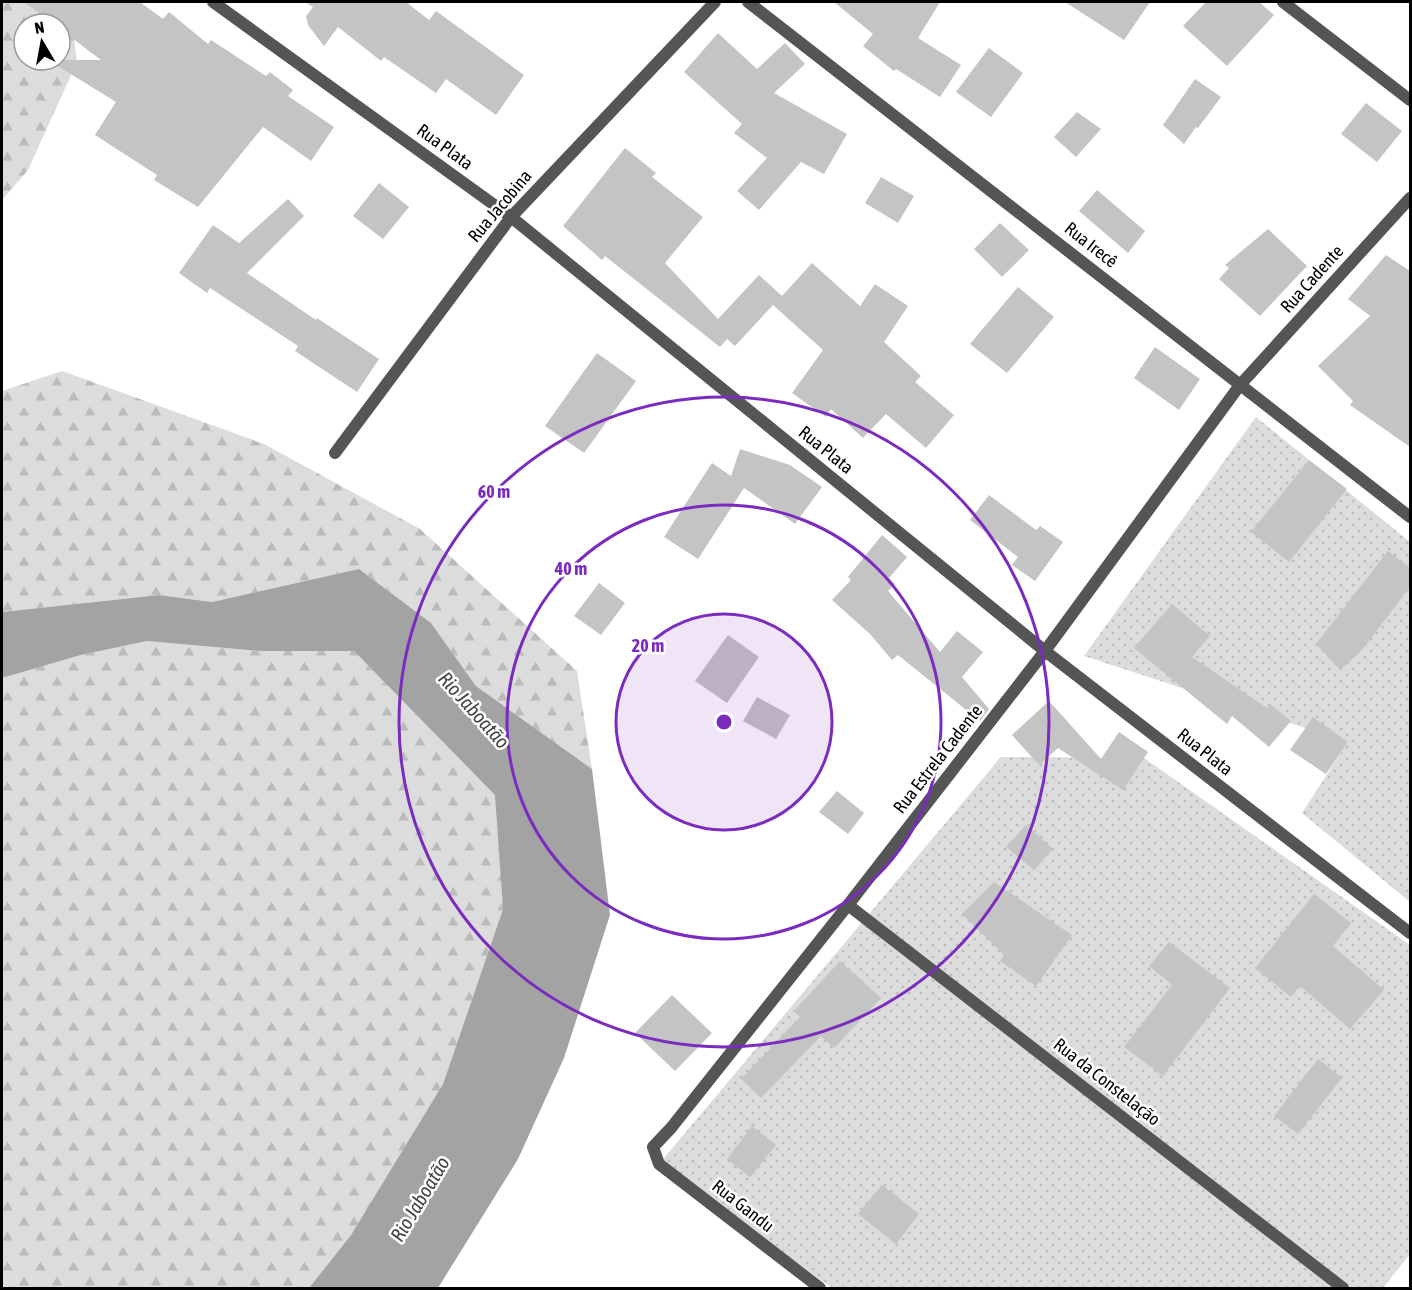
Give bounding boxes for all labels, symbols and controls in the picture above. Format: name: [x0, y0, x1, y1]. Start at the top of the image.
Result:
north arrow: [12, 12, 72, 72]
text: N: [33, 18, 46, 37]
street label: Rua Plata: [413, 119, 477, 174]
street label: Rua Jacobina: [463, 165, 536, 246]
street label: Rua Irecê: [1061, 217, 1122, 272]
street label: Rua Cadente: [1276, 241, 1347, 317]
street label: Rua Plata: [795, 421, 858, 478]
text: 60 m: [478, 481, 510, 502]
text: 40 m: [554, 558, 587, 579]
text: 20 m: [632, 635, 664, 656]
water label: Rio Jaboatão: [434, 667, 515, 753]
street label: Rua Estrela Cadente: [889, 700, 986, 817]
centre of rings: [714, 712, 734, 732]
street label: Rua Plata: [1174, 724, 1237, 780]
street label: Rua da Constelação: [1050, 1034, 1165, 1130]
water label: Rio Jaboatão: [385, 1152, 454, 1245]
street label: Rua Gandu: [708, 1175, 778, 1236]

